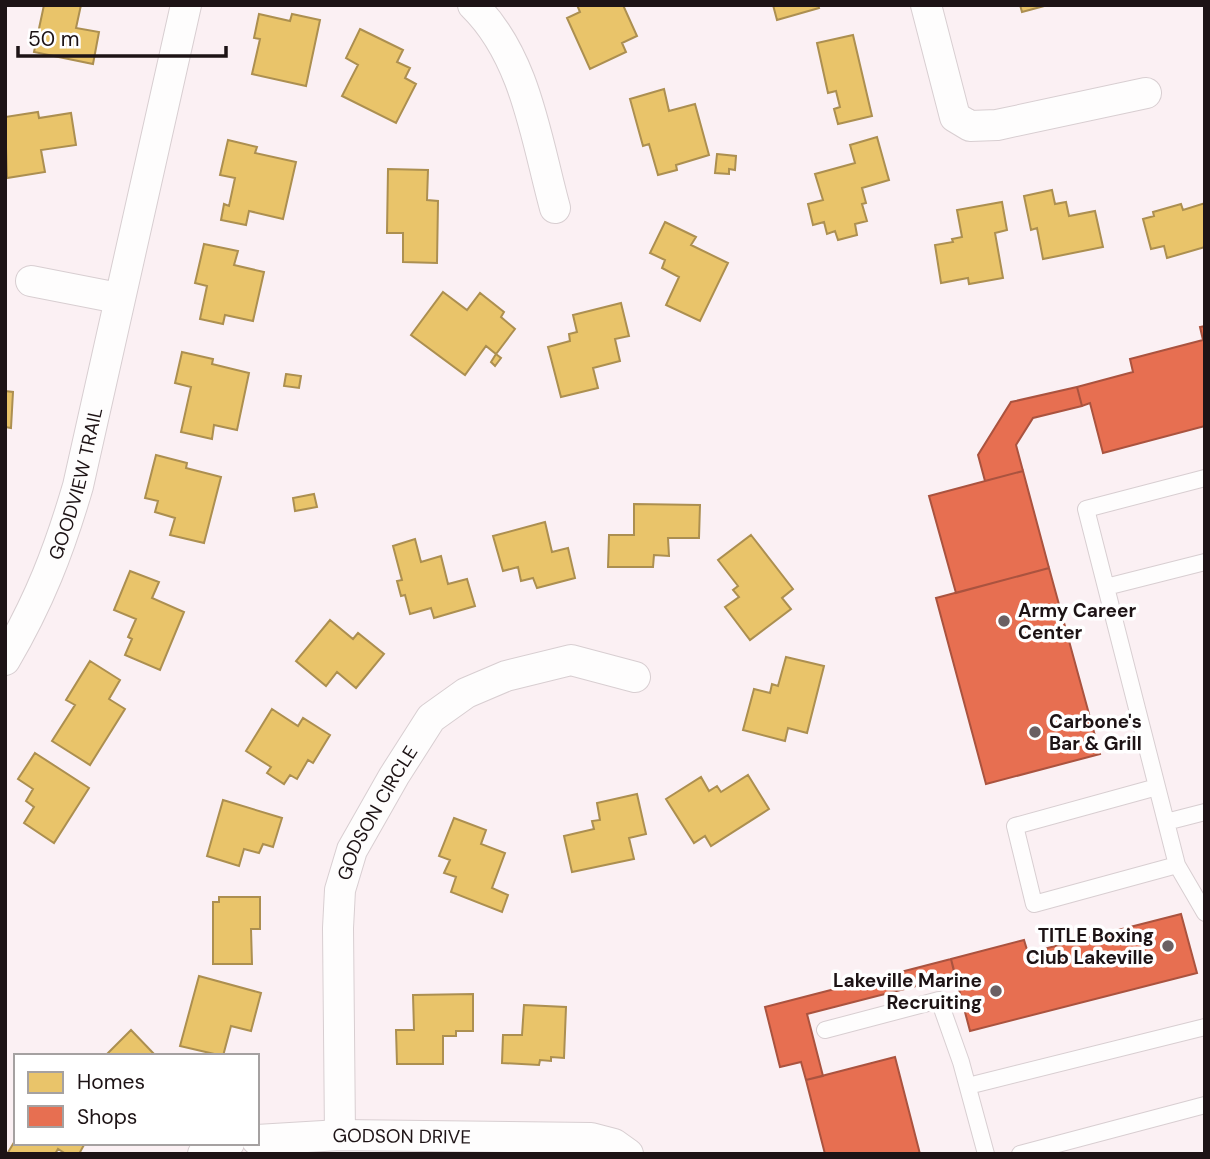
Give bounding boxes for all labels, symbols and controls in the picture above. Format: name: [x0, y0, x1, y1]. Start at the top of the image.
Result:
scale bar: [18, 14, 226, 58]
text: 50 m: [28, 25, 79, 53]
street label: GOODVIEW TRAIL: [43, 405, 108, 563]
place label: Army Career Center: [1018, 598, 1136, 645]
marker: Army Career Center: [996, 613, 1012, 629]
place label: Carbone's Bar & Grill: [1049, 709, 1142, 756]
marker: Carbone's Bar & Grill: [1027, 724, 1043, 740]
street label: GODSON CIRCLE: [332, 741, 423, 883]
place label: TITLE Boxing Club Lakeville: [1026, 923, 1154, 970]
marker: TITLE Boxing Club Lakeville: [1160, 938, 1176, 954]
place label: Lakeville Marine Recruiting: [833, 968, 982, 1015]
marker: Lakeville Marine Recruiting: [988, 983, 1004, 999]
legend: [14, 1054, 259, 1145]
text: Homes: [77, 1068, 145, 1096]
text: Shops: [77, 1103, 137, 1131]
street label: GODSON DRIVE: [332, 1123, 471, 1150]

